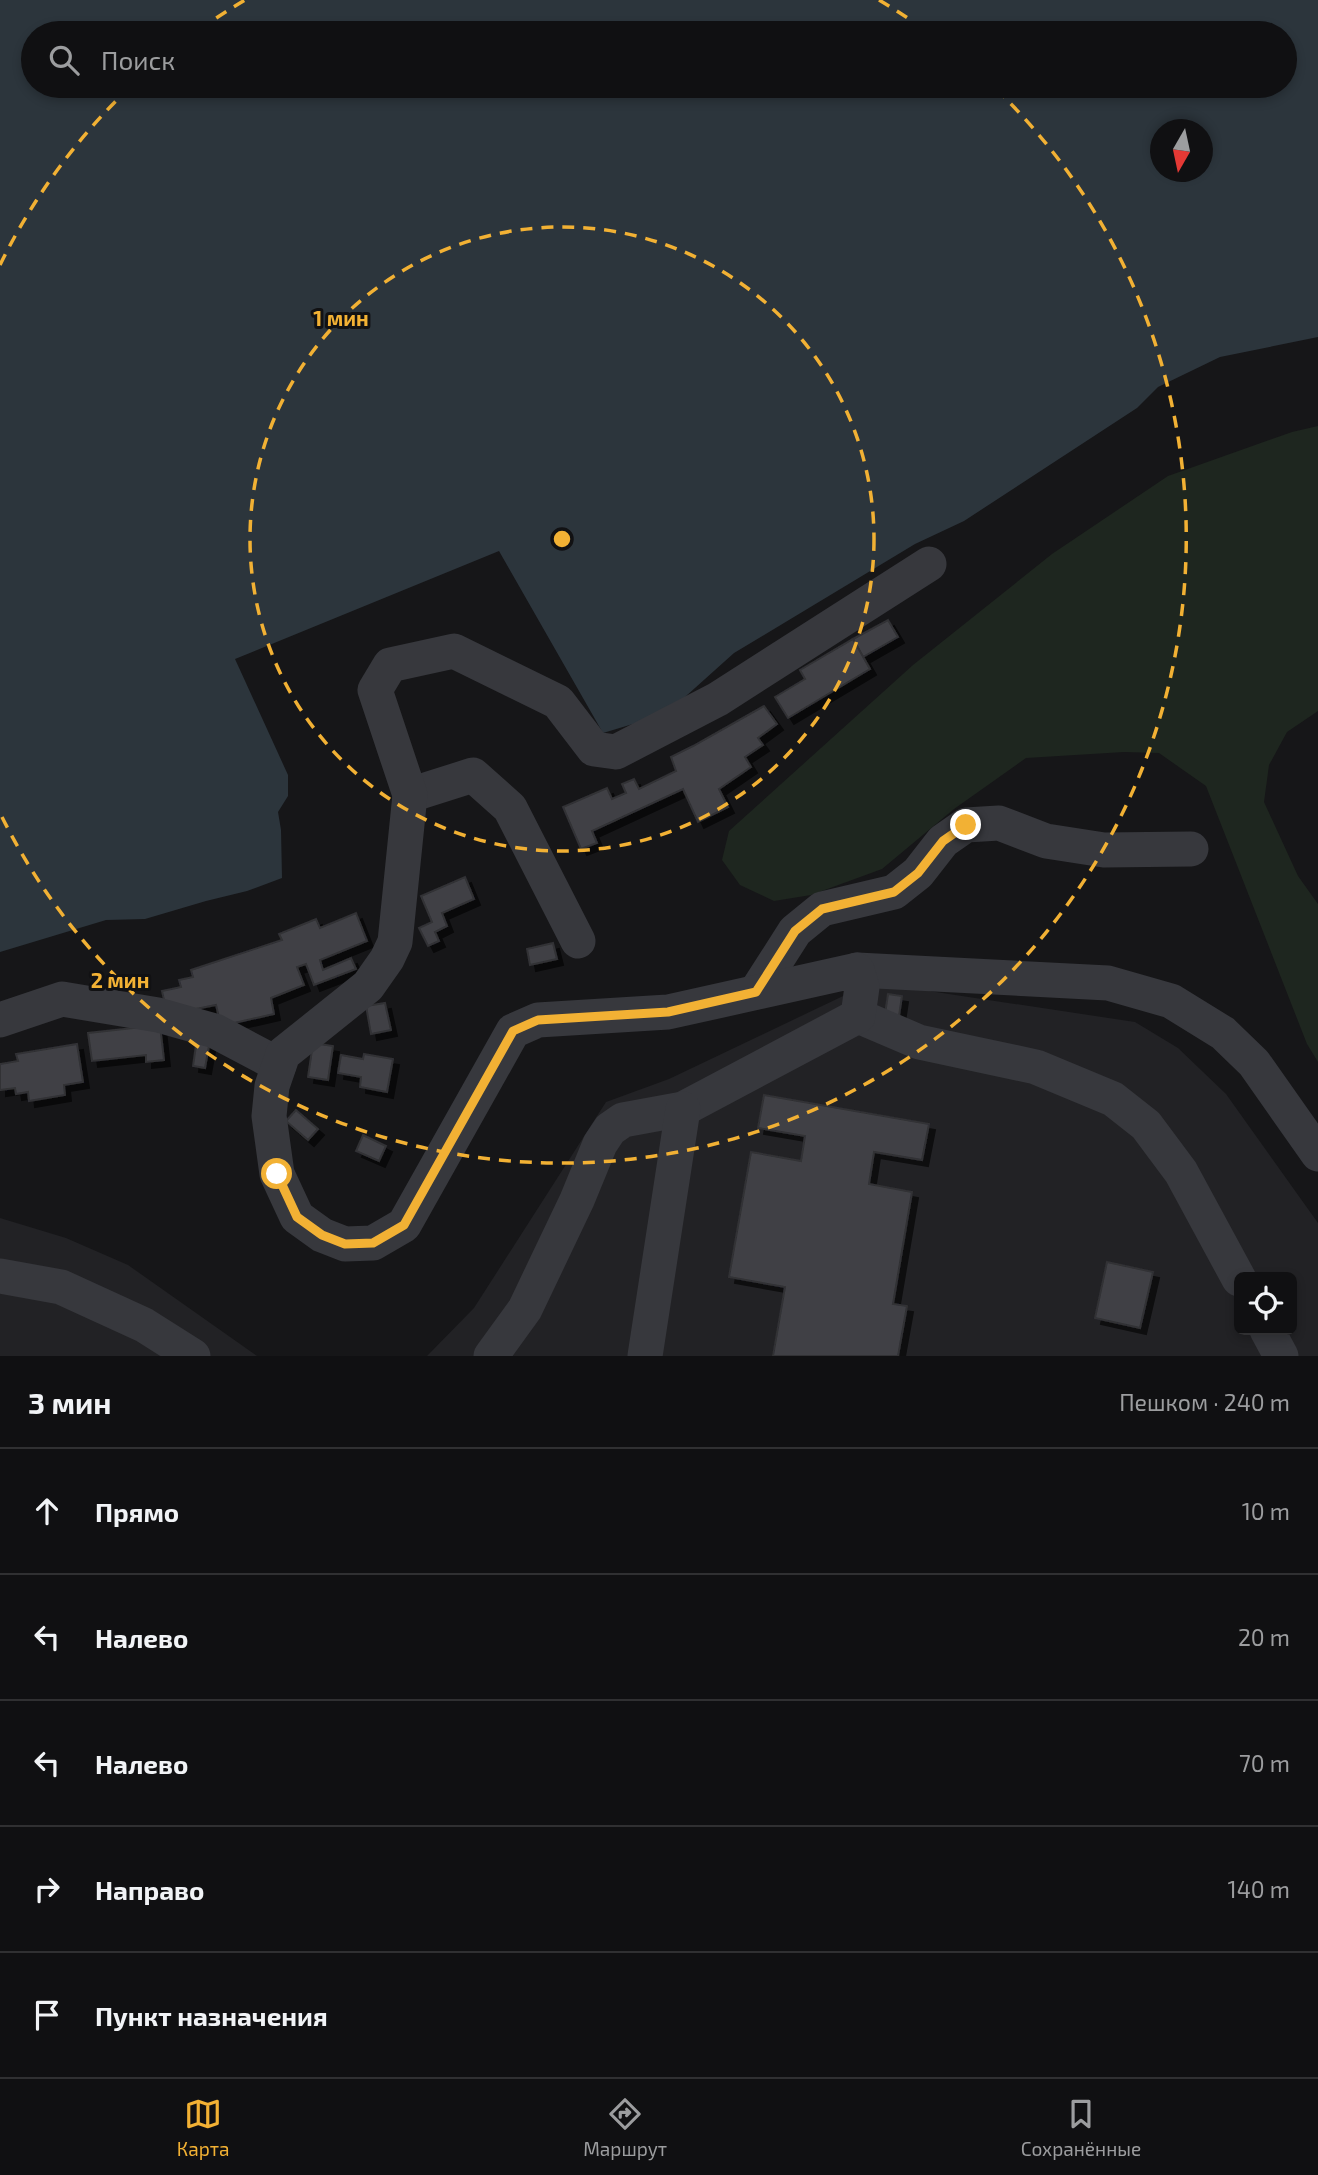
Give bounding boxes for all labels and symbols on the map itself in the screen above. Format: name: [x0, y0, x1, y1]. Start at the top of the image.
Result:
north arrow: [1150, 119, 1213, 182]
text: 1 мин: [313, 305, 369, 330]
centre of rings: [550, 527, 574, 551]
route end: [950, 809, 981, 840]
text: 2 мин: [91, 967, 149, 992]
route start: [261, 1158, 292, 1189]

